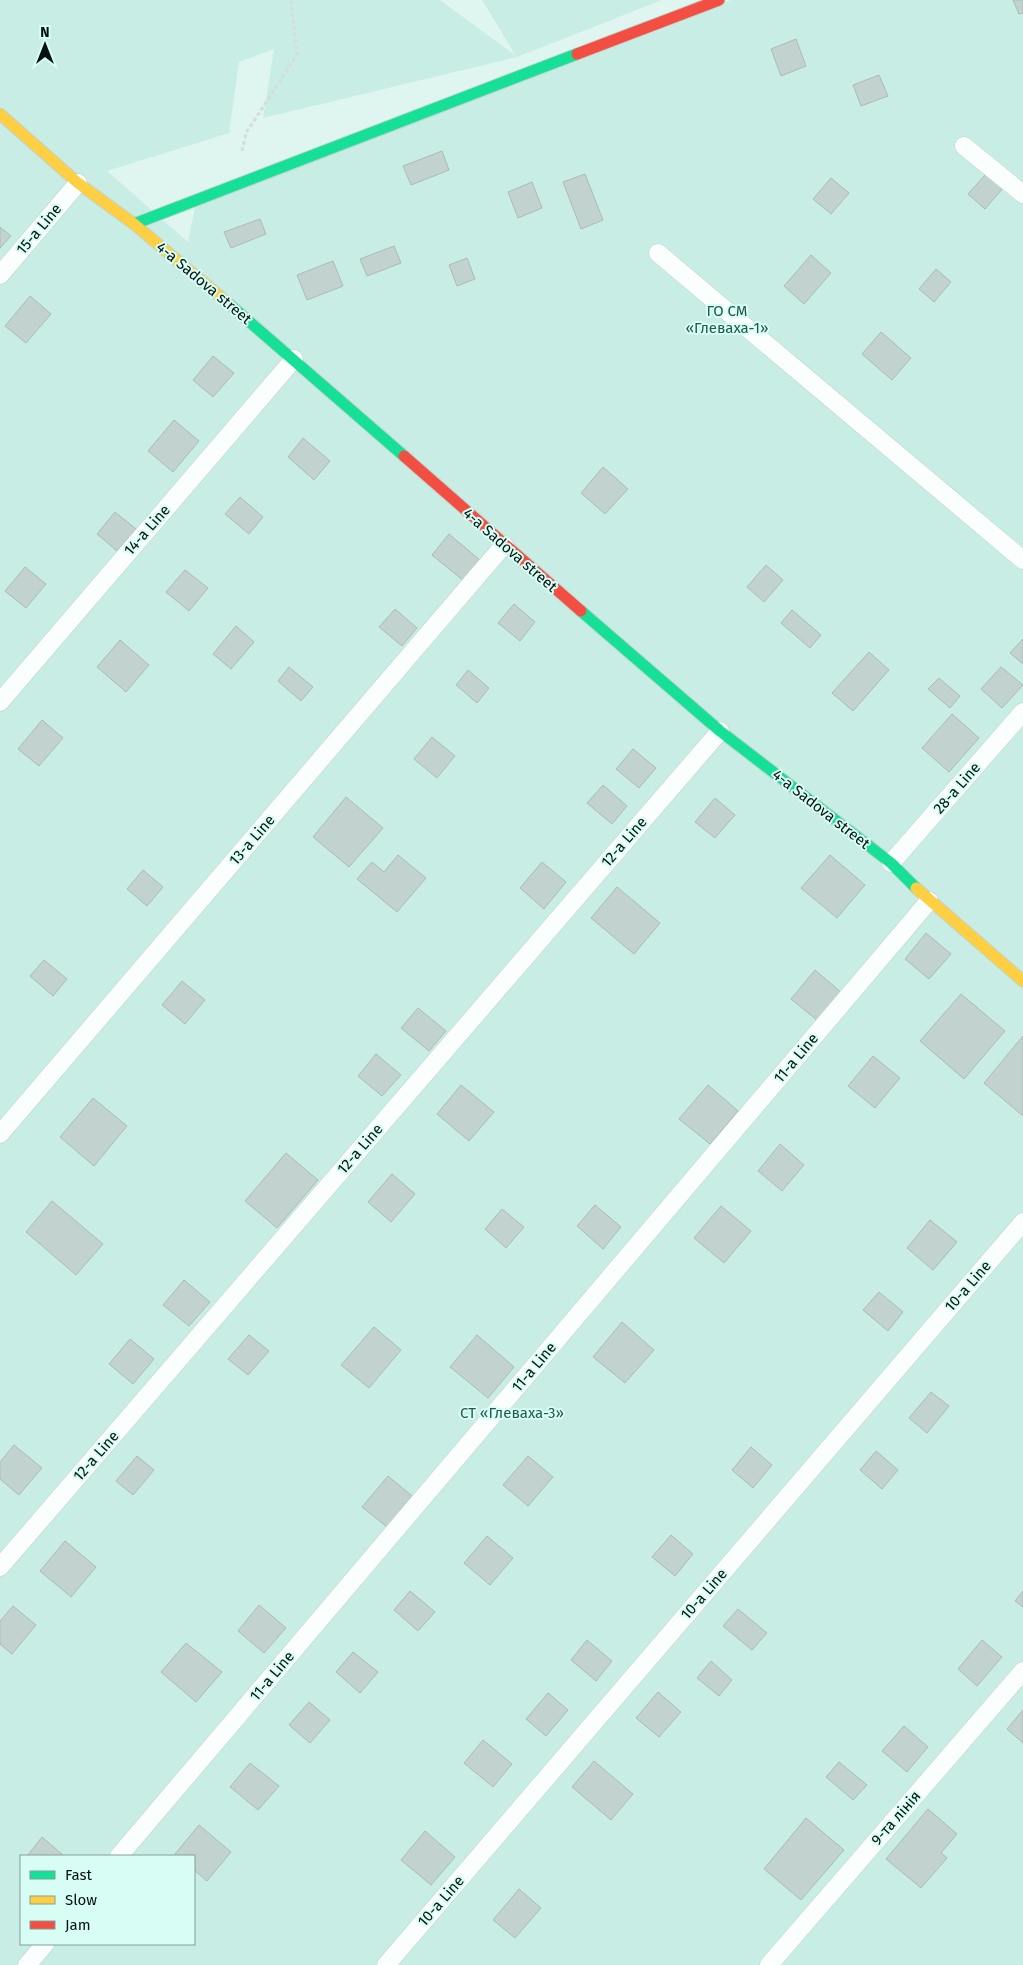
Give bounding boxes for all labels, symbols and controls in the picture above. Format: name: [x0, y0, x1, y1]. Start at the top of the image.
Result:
north arrow: [20, 20, 70, 70]
text: N: [40, 24, 50, 41]
street label: 15-a Line: [13, 200, 65, 258]
street label: 4-a Sadova street: [153, 238, 256, 328]
park label: ГО СМ «Глеваха-1»: [685, 302, 769, 337]
street label: 14-a Line: [120, 501, 174, 559]
street label: 4-a Sadova street: [459, 504, 561, 596]
street label: 28-a Line: [930, 759, 984, 817]
street label: 4-a Sadova street: [769, 765, 874, 853]
street label: 13-a Line: [225, 811, 279, 869]
street label: 12-a Line: [597, 813, 651, 871]
street label: 11-a Line: [770, 1029, 822, 1087]
street label: 12-a Line: [333, 1120, 387, 1178]
street label: 10-a Line: [941, 1257, 995, 1315]
street label: 11-a Line: [508, 1338, 560, 1396]
park label: СТ «Глеваха-3»: [460, 1404, 564, 1422]
street label: 12-a Line: [69, 1427, 123, 1485]
street label: 10-a Line: [677, 1565, 731, 1623]
street label: 11-a Line: [246, 1647, 298, 1705]
street label: 9-та лінія: [867, 1787, 925, 1849]
legend: [20, 1855, 195, 1945]
text: Fast: [65, 1866, 92, 1884]
street label: 10-a Line: [414, 1872, 468, 1930]
text: Slow: [65, 1891, 97, 1909]
text: Jam: [65, 1916, 91, 1934]

